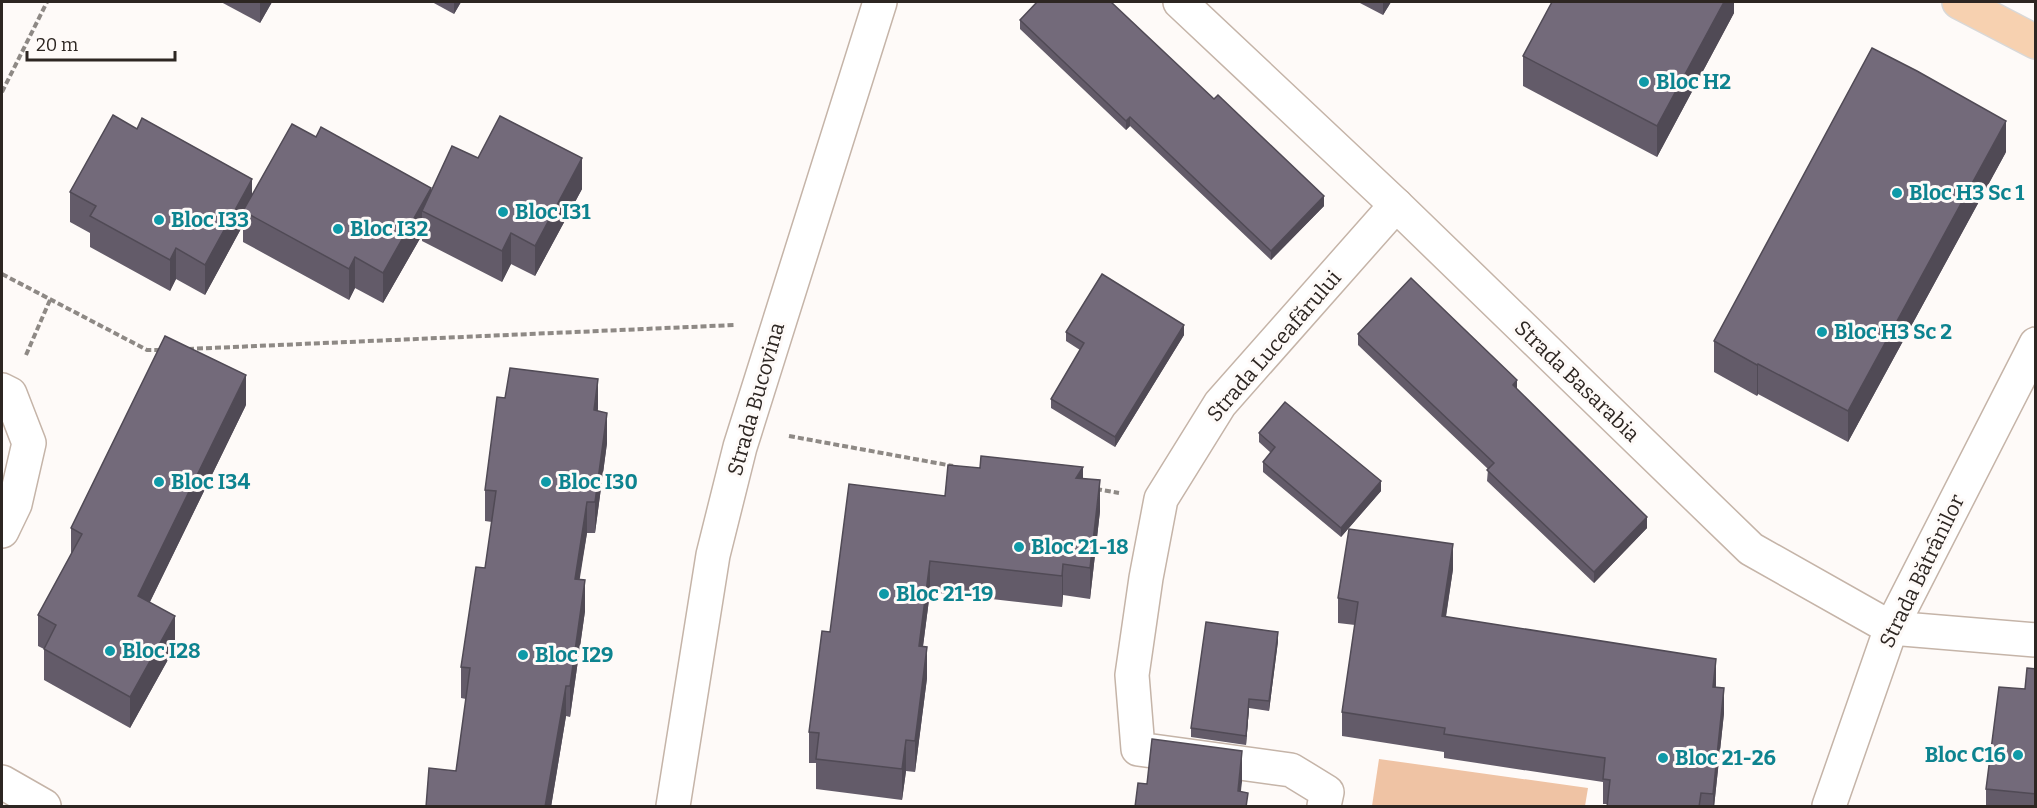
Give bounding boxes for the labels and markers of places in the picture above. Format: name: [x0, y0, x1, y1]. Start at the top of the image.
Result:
place label: Bloc H2: [1656, 69, 1731, 95]
marker: Bloc H2: [1637, 75, 1651, 89]
place label: Bloc H3 Sc 1: [1909, 180, 2024, 206]
marker: Bloc H3 Sc 1: [1890, 186, 1904, 200]
place label: Bloc I31: [515, 199, 590, 225]
marker: Bloc I31: [496, 205, 510, 219]
place label: Bloc I33: [171, 207, 249, 233]
marker: Bloc I33: [152, 213, 166, 227]
place label: Bloc I32: [350, 216, 428, 242]
marker: Bloc I32: [331, 222, 345, 236]
place label: Bloc H3 Sc 2: [1834, 319, 1952, 345]
marker: Bloc H3 Sc 2: [1815, 325, 1829, 339]
place label: Bloc I34: [171, 469, 250, 495]
place label: Bloc I30: [558, 469, 638, 495]
marker: Bloc I34: [152, 475, 166, 489]
marker: Bloc I30: [539, 475, 553, 489]
place label: Bloc 21-18: [1031, 534, 1129, 560]
marker: Bloc 21-18: [1012, 540, 1026, 554]
place label: Bloc 21-19: [896, 581, 993, 607]
marker: Bloc 21-19: [877, 587, 891, 601]
place label: Bloc I28: [122, 638, 201, 664]
place label: Bloc I29: [535, 642, 614, 668]
marker: Bloc I28: [103, 644, 117, 658]
marker: Bloc I29: [516, 648, 530, 662]
place label: Bloc C16: [1925, 742, 2006, 768]
place label: Bloc 21-26: [1675, 745, 1776, 771]
marker: Bloc C16: [2011, 748, 2025, 762]
marker: Bloc 21-26: [1656, 751, 1670, 765]

